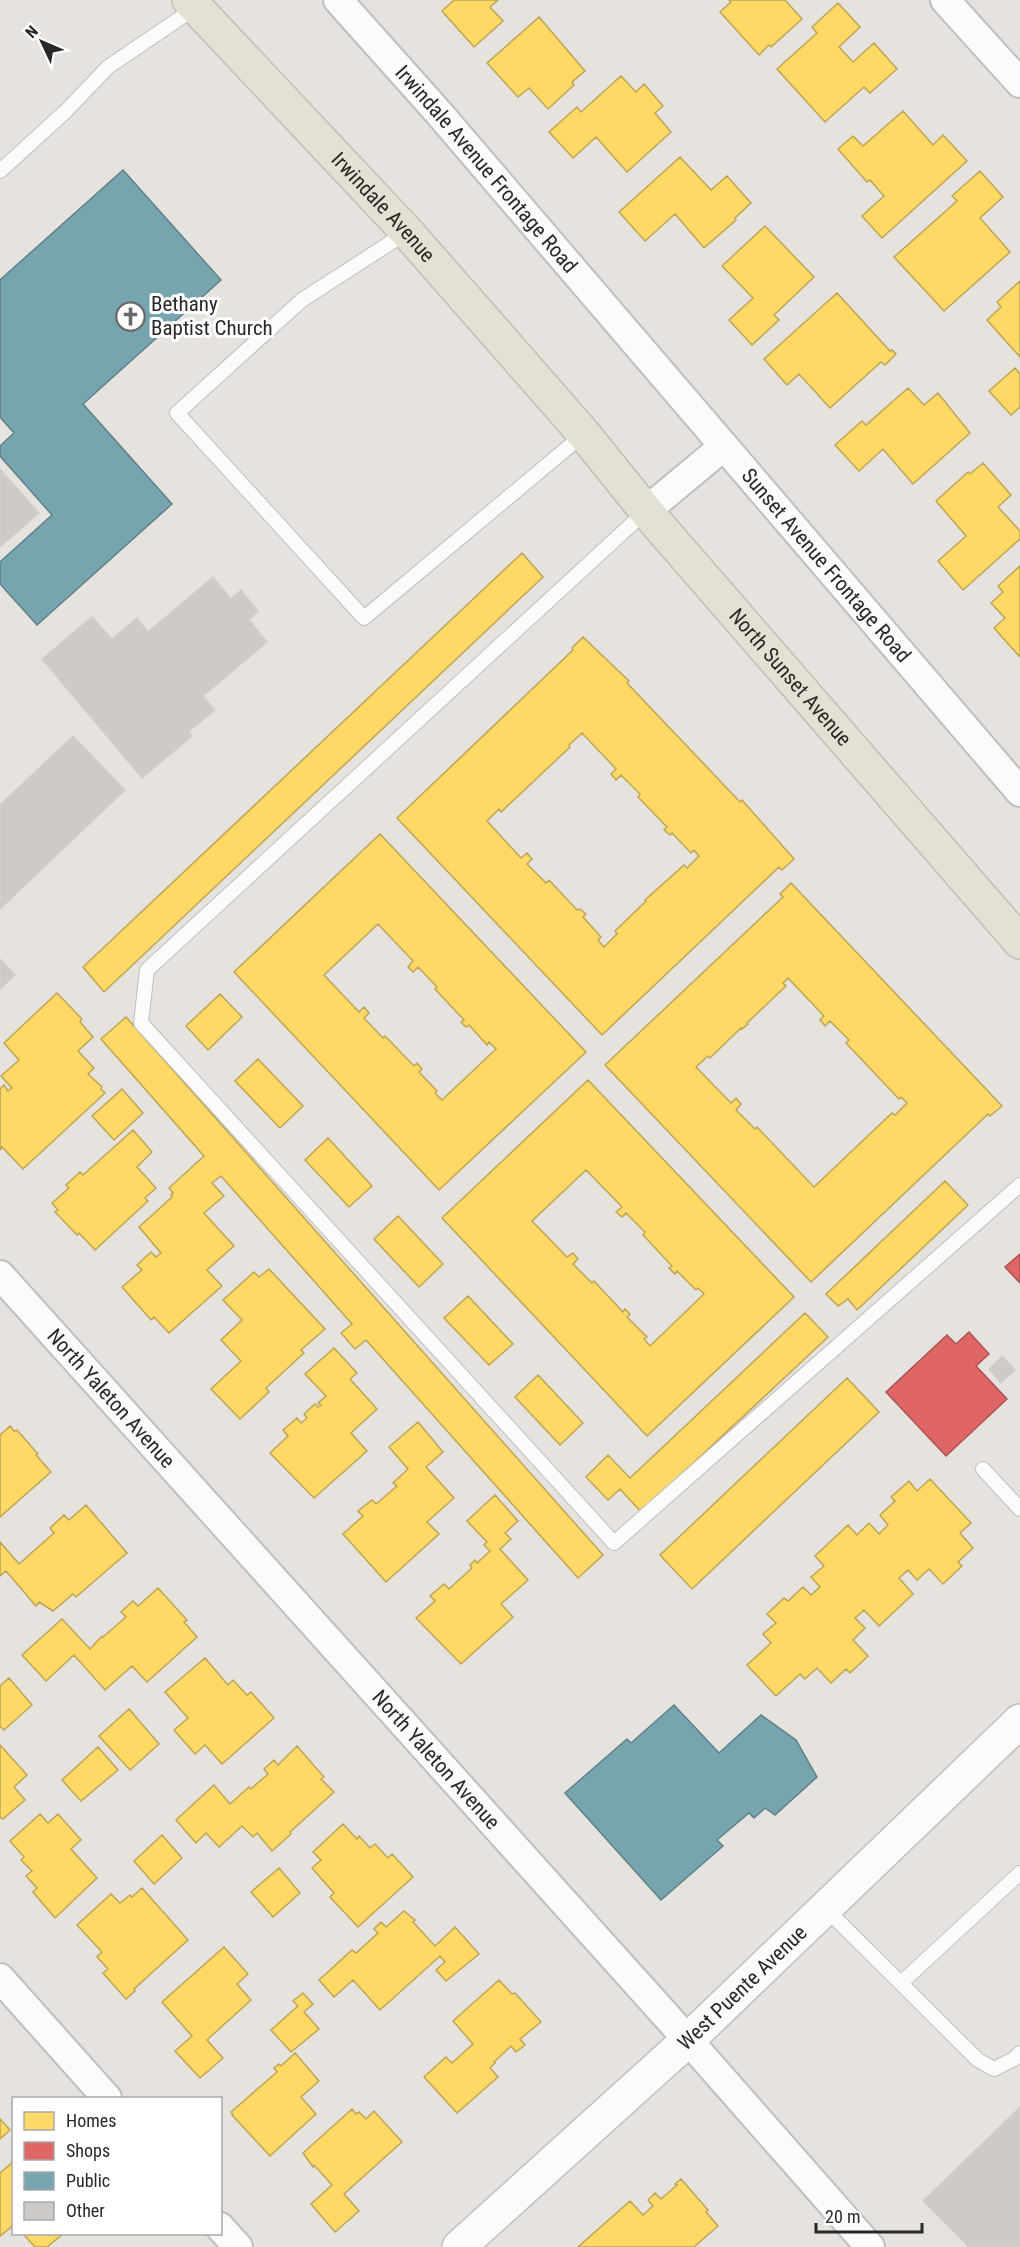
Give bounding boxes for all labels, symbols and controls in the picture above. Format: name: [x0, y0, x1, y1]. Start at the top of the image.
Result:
north arrow: [12, 12, 72, 72]
text: N: [21, 22, 42, 42]
street label: Irwindale Avenue Frontage Road: [390, 61, 582, 278]
street label: Irwindale Avenue: [326, 147, 440, 267]
place label: Bethany Baptist Church: [151, 292, 273, 340]
church icon: Bethany Baptist Church: [114, 300, 146, 332]
street label: Sunset Avenue Frontage Road: [737, 464, 916, 667]
street label: North Sunset Avenue: [724, 604, 856, 751]
street label: North Yaleton Avenue: [42, 1324, 180, 1473]
street label: North Yaleton Avenue: [367, 1685, 505, 1834]
street label: West Puente Avenue: [673, 1920, 812, 2055]
legend: [12, 2097, 222, 2235]
text: Homes: [66, 2110, 116, 2131]
text: Shops: [66, 2140, 110, 2161]
text: Public: [66, 2170, 110, 2191]
scale bar: [816, 2196, 922, 2234]
text: Other: [66, 2200, 105, 2221]
text: 20 m: [825, 2206, 860, 2227]

